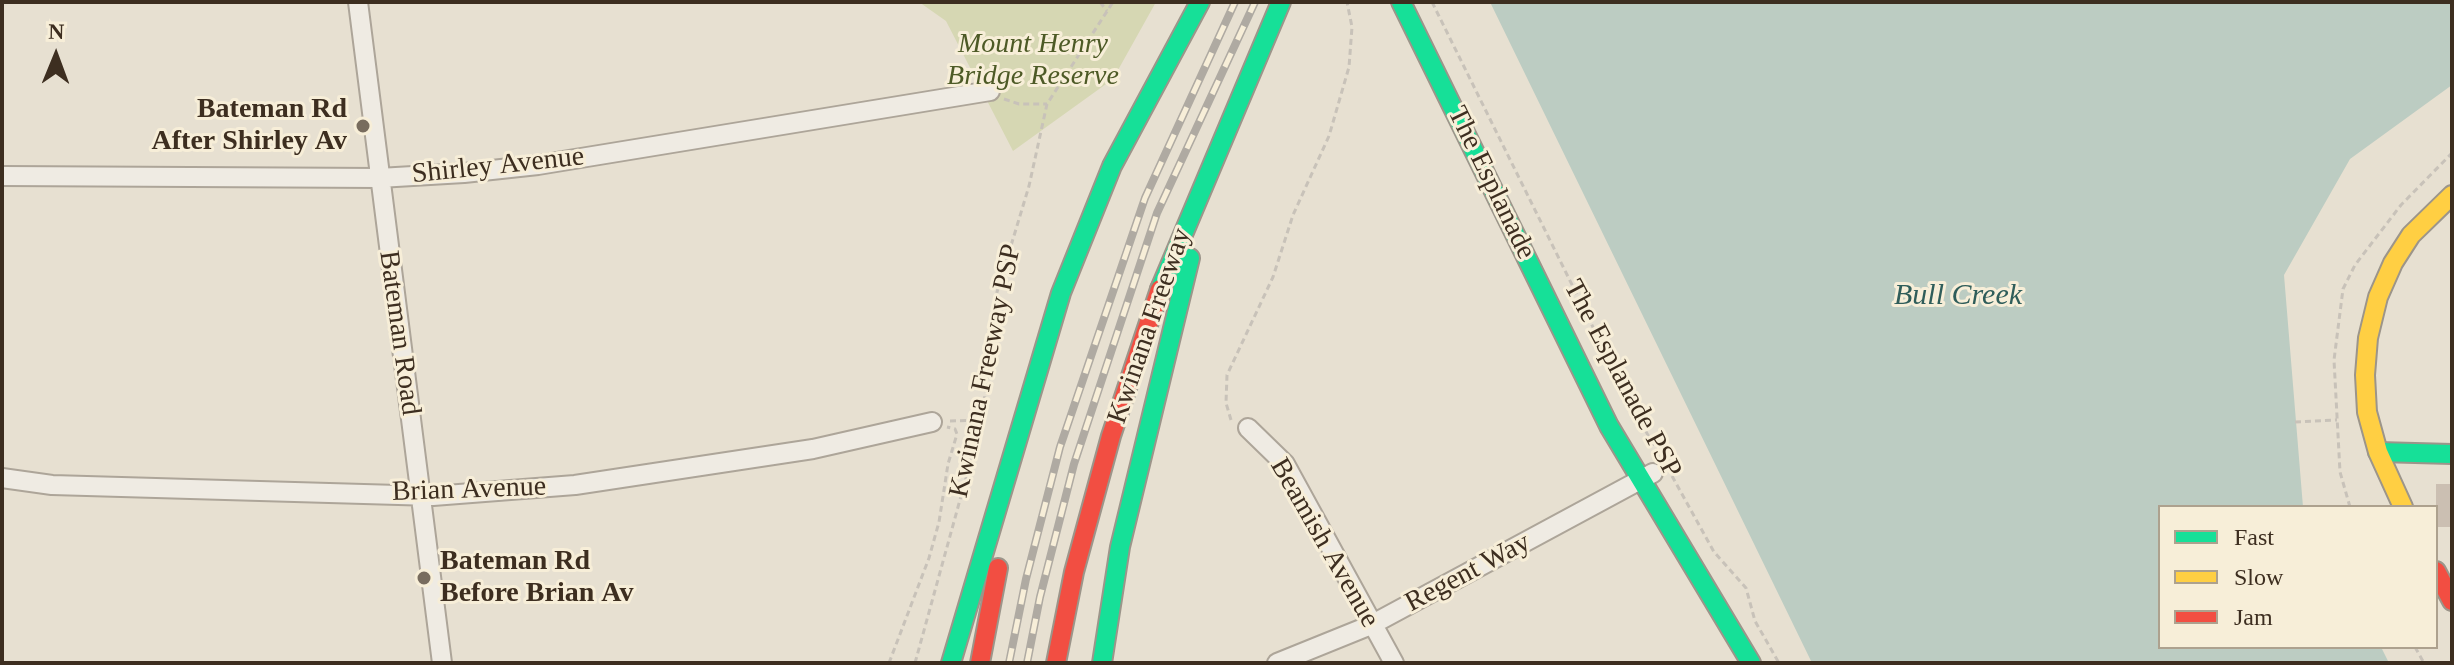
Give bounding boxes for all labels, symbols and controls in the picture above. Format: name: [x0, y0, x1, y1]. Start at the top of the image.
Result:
north arrow: [16, 16, 96, 96]
text: N: [48, 19, 65, 44]
park label: Mount Henry Bridge Reserve: [947, 28, 1119, 94]
place label: Bateman Rd After Shirley Av: [152, 93, 347, 159]
street label: The Esplanade: [1440, 101, 1542, 265]
marker: Bateman Rd After Shirley Av: [354, 117, 372, 135]
street label: Shirley Avenue: [410, 140, 586, 192]
street label: Kwinana Freeway: [1101, 224, 1199, 428]
street label: Kwinana Freeway PSP: [943, 241, 1029, 501]
street label: Bateman Road: [371, 249, 427, 417]
street label: The Esplanade PSP: [1556, 274, 1688, 484]
water label: Bull Creek: [1894, 278, 2022, 314]
street label: Beamish Avenue: [1262, 452, 1386, 634]
street label: Brian Avenue: [391, 471, 547, 509]
legend: [2158, 505, 2438, 649]
text: Fast: [2234, 524, 2274, 550]
street label: Regent Way: [1400, 526, 1536, 620]
place label: Bateman Rd Before Brian Av: [440, 545, 633, 611]
text: Slow: [2234, 564, 2283, 590]
marker: Bateman Rd Before Brian Av: [415, 569, 433, 587]
text: Jam: [2234, 604, 2273, 630]

